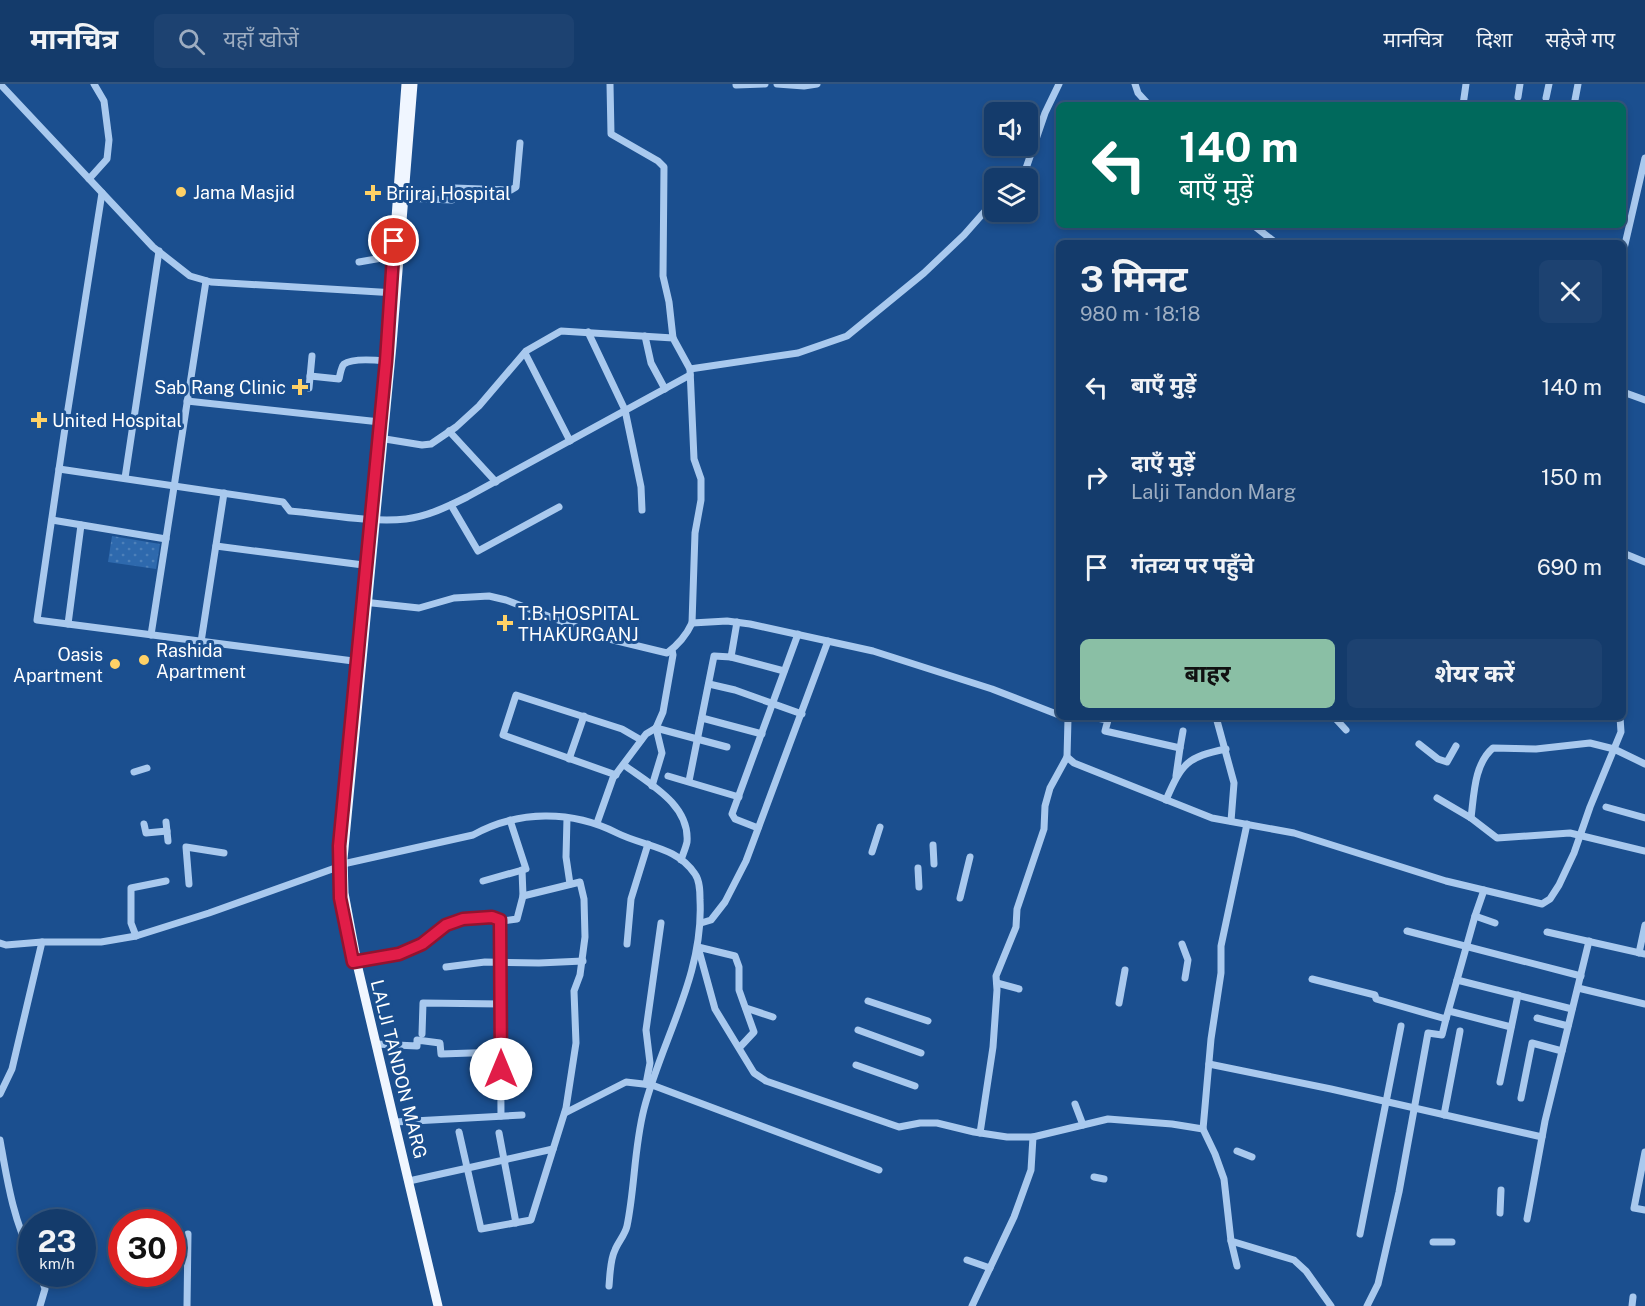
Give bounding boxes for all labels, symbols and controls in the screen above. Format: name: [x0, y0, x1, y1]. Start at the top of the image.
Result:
search box: [154, 14, 574, 68]
text: मानचित्र: [30, 22, 118, 55]
icon: search: [175, 25, 208, 58]
text: यहाँ खोजें: [223, 26, 299, 52]
text: मानचित्र: [1383, 27, 1443, 52]
text: दिशा: [1476, 27, 1513, 52]
text: सहेजे गए: [1546, 27, 1615, 52]
map controls: [984, 102, 1038, 222]
button: sound: [984, 102, 1038, 156]
text: 140 m: [1179, 122, 1299, 171]
icon: left: [1080, 126, 1158, 204]
button: layers: [984, 168, 1038, 222]
text: बाएँ मुड़ें: [1179, 172, 1254, 204]
place label: Jama Masjid: [193, 182, 295, 203]
place label: Brijraj Hospital: [386, 183, 511, 204]
marker: Brijraj Hospital: [364, 184, 382, 202]
marker: Jama Masjid: [174, 185, 188, 199]
pin: [368, 215, 419, 266]
icon: arrive: [377, 224, 410, 257]
text: 3 मिनट: [1080, 258, 1188, 300]
button: close: [1539, 260, 1602, 323]
text: 980 m · 18:18: [1080, 302, 1200, 326]
icon: left: [1080, 371, 1113, 404]
text: बाएँ मुड़ें: [1131, 372, 1196, 398]
text: 140 m: [1541, 374, 1602, 400]
place label: Sab Rang Clinic: [154, 377, 286, 398]
marker: Sab Rang Clinic: [291, 378, 309, 396]
place label: United Hospital: [52, 410, 182, 431]
marker: United Hospital: [30, 411, 48, 429]
text: दाएँ मुड़ें: [1131, 450, 1195, 476]
icon: right: [1080, 461, 1113, 494]
text: 150 m: [1541, 464, 1602, 490]
text: Lalji Tandon Marg: [1131, 480, 1296, 504]
icon: arrive: [1080, 551, 1113, 584]
text: गंतव्य पर पहुँचे: [1131, 552, 1254, 578]
text: 690 m: [1537, 554, 1602, 580]
place label: T.B. HOSPITAL THAKURGANJ: [518, 603, 640, 645]
marker: T.B. HOSPITAL THAKURGANJ: [496, 614, 514, 632]
button: बाहर: [1080, 639, 1335, 708]
button: शेयर करें: [1347, 639, 1602, 708]
place label: Rashida Apartment: [156, 640, 246, 682]
place label: Oasis Apartment: [13, 644, 103, 686]
marker: Rashida Apartment: [137, 653, 151, 667]
marker: Oasis Apartment: [108, 657, 122, 671]
street label: LALJI TANDON MARG: [367, 977, 431, 1161]
position arrow: [469, 1037, 533, 1101]
speed limit sign: 30: [108, 1209, 186, 1287]
text: 23: [37, 1223, 77, 1259]
text: km/h: [39, 1255, 75, 1272]

